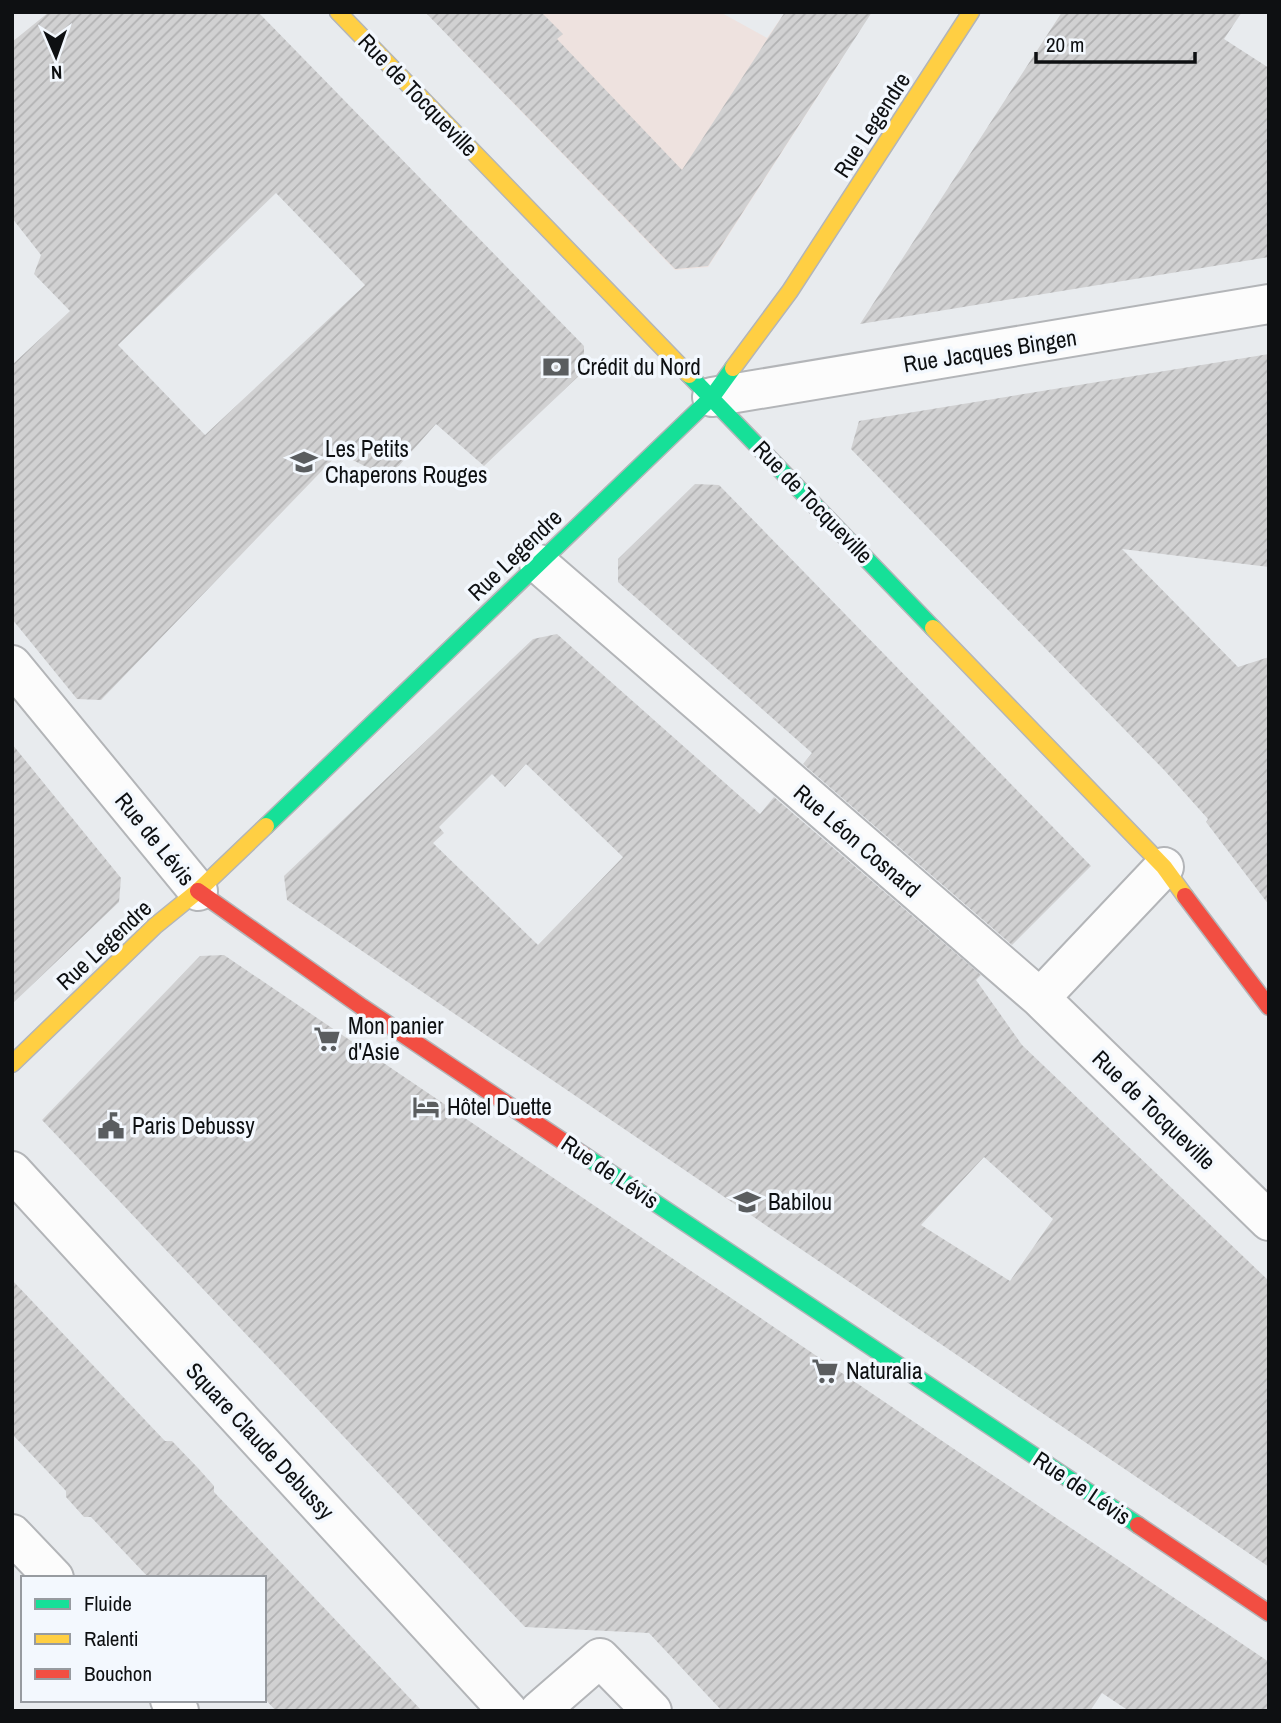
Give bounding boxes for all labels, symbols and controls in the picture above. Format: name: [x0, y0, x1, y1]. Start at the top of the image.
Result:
north arrow: [21, 21, 91, 91]
scale bar: [1036, 21, 1195, 65]
street label: Rue de Tocqueville: [352, 26, 485, 163]
text: 20 m: [1046, 30, 1084, 59]
text: N: [51, 60, 63, 86]
street label: Rue Legendre: [826, 66, 917, 183]
street label: Rue Jacques Bingen: [901, 322, 1079, 380]
place label: Crédit du Nord: [577, 351, 701, 382]
bank icon: Crédit du Nord: [541, 352, 571, 382]
place label: Les Petits Chaperons Rouges: [325, 433, 488, 490]
street label: Rue de Tocqueville: [747, 433, 880, 570]
school or university icon: Les Petits Chaperons Rouges: [289, 447, 319, 477]
street label: Rue Legendre: [461, 502, 568, 607]
street label: Rue Léon Cosnard: [787, 777, 927, 904]
street label: Rue de Lévis: [108, 786, 202, 892]
street label: Rue Legendre: [49, 893, 158, 997]
place label: Mon panier d'Asie: [348, 1010, 444, 1067]
supermarket icon: Mon panier d'Asie: [312, 1024, 342, 1054]
street label: Rue de Tocqueville: [1086, 1043, 1223, 1176]
place label: Hôtel Duette: [447, 1091, 552, 1122]
hotel icon: Hôtel Duette: [411, 1092, 441, 1122]
place label: Paris Debussy: [132, 1110, 255, 1141]
public building icon: Paris Debussy: [96, 1111, 126, 1141]
street label: Rue de Lévis: [556, 1128, 665, 1216]
place label: Babilou: [768, 1186, 832, 1217]
school or university icon: Babilou: [732, 1187, 762, 1217]
street label: Square Claude Debussy: [179, 1355, 342, 1526]
place label: Naturalia: [846, 1355, 923, 1386]
supermarket icon: Naturalia: [810, 1356, 840, 1386]
street label: Rue de Lévis: [1028, 1444, 1137, 1532]
legend: [21, 1576, 266, 1702]
text: Fluide: [84, 1589, 132, 1618]
text: Ralenti: [84, 1624, 139, 1653]
text: Bouchon: [84, 1659, 152, 1688]

